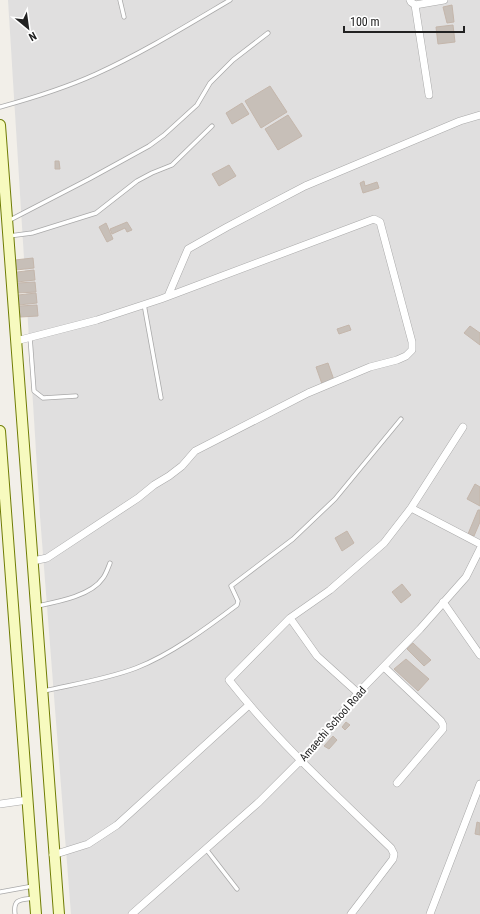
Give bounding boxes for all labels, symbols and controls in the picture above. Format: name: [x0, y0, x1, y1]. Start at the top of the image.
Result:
north arrow: [8, 8, 48, 48]
scale bar: [344, 8, 464, 34]
text: 100 m: [350, 15, 380, 29]
text: N: [26, 29, 39, 44]
street label: Amaechi School Road: [297, 684, 369, 764]

